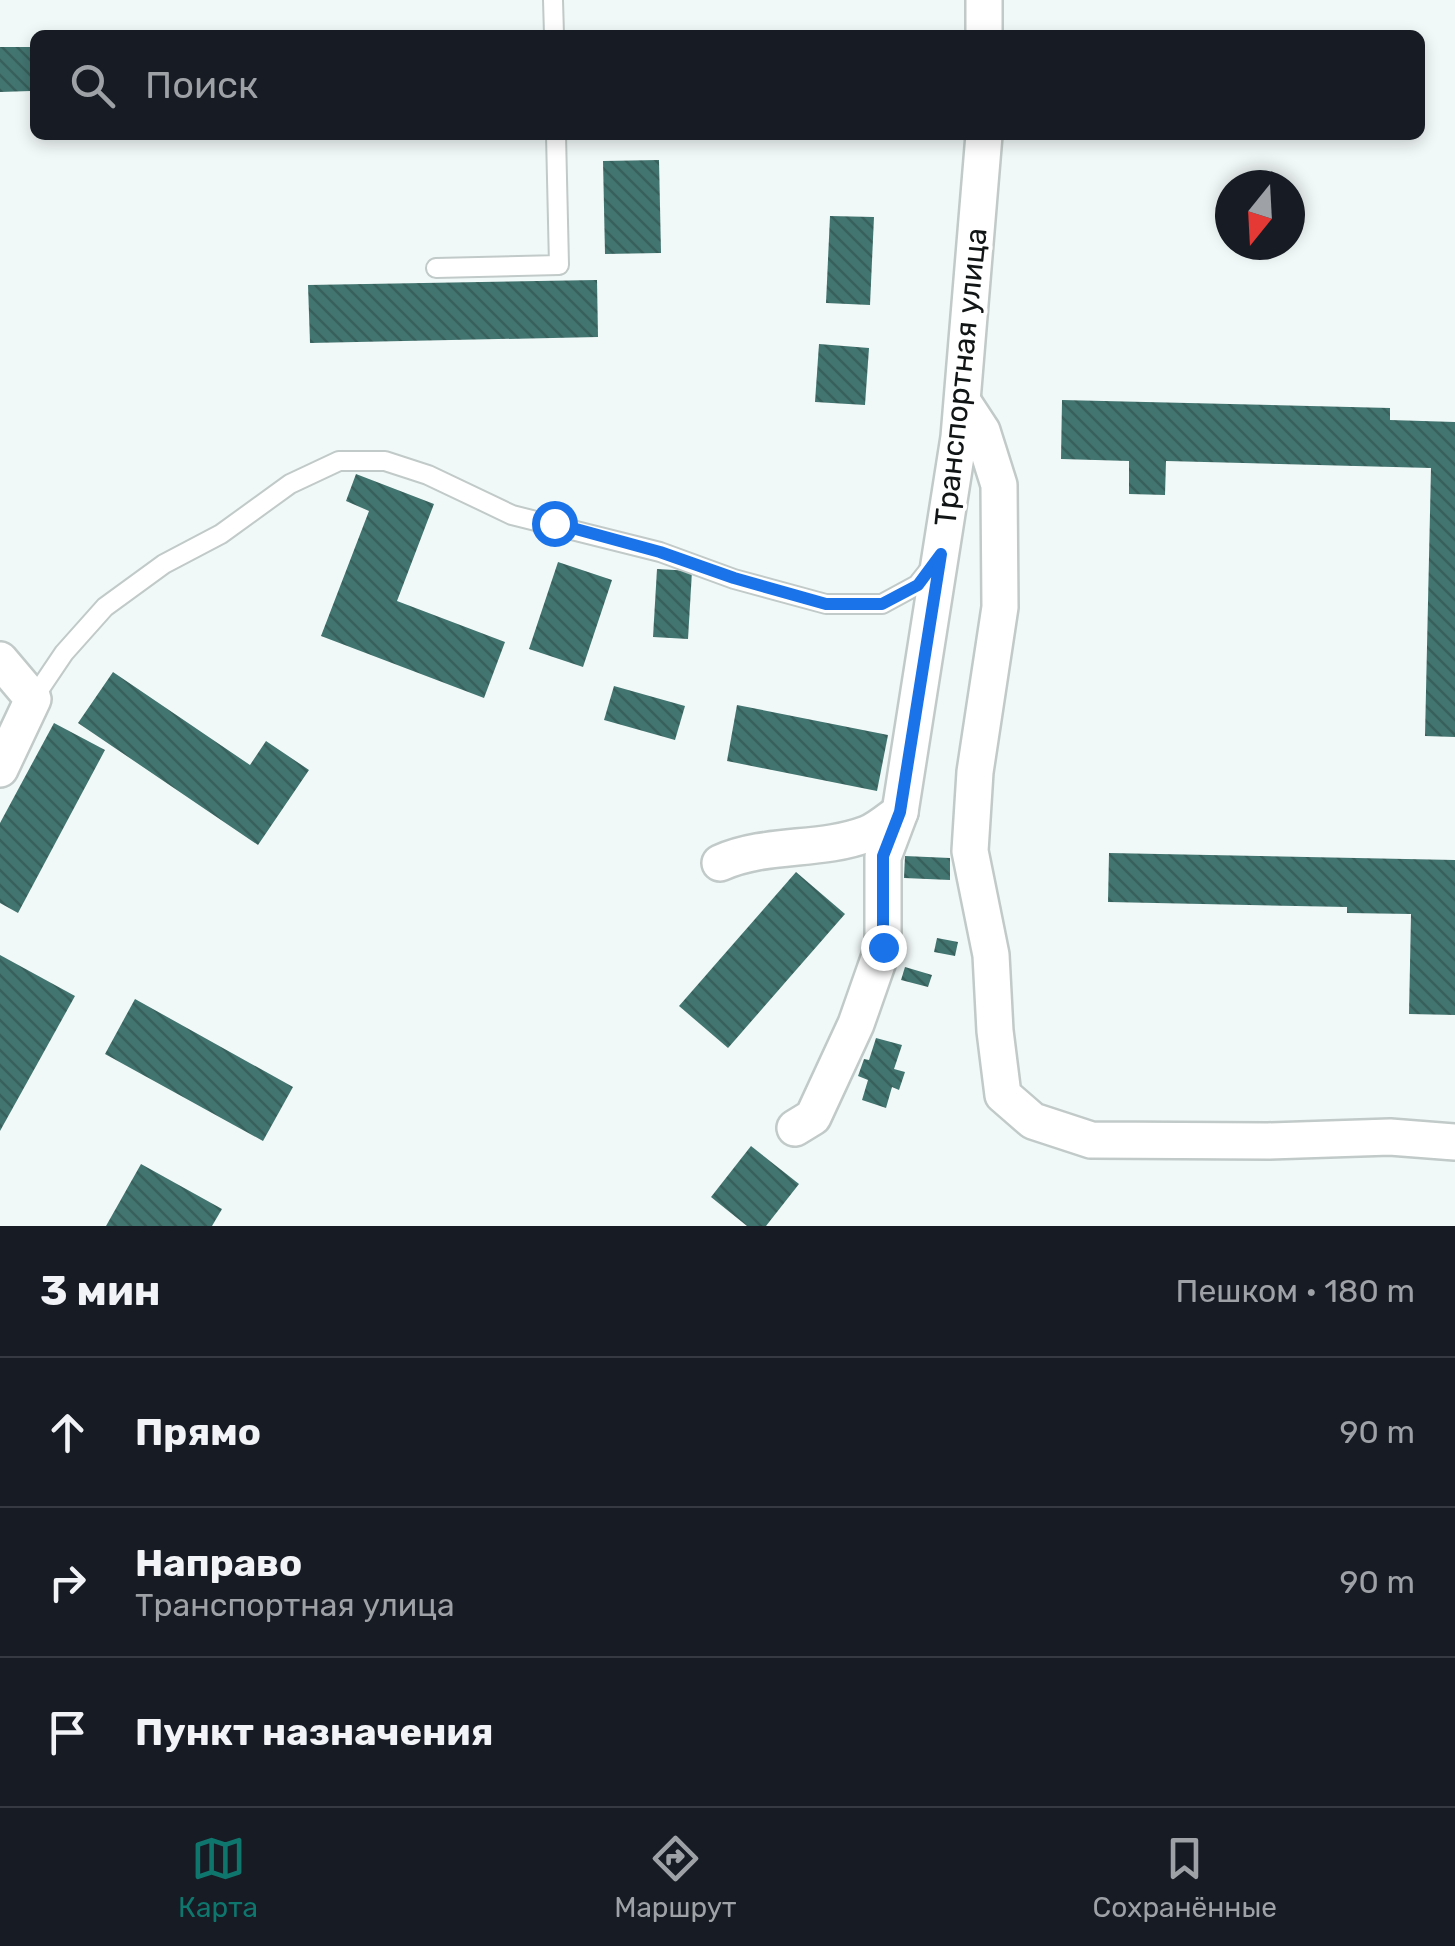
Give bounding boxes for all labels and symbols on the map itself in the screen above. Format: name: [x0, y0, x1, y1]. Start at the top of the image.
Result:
north arrow: [1215, 170, 1305, 260]
street label: Транспортная улица: [927, 226, 995, 528]
route start: [532, 501, 578, 547]
route end: [861, 925, 907, 971]

